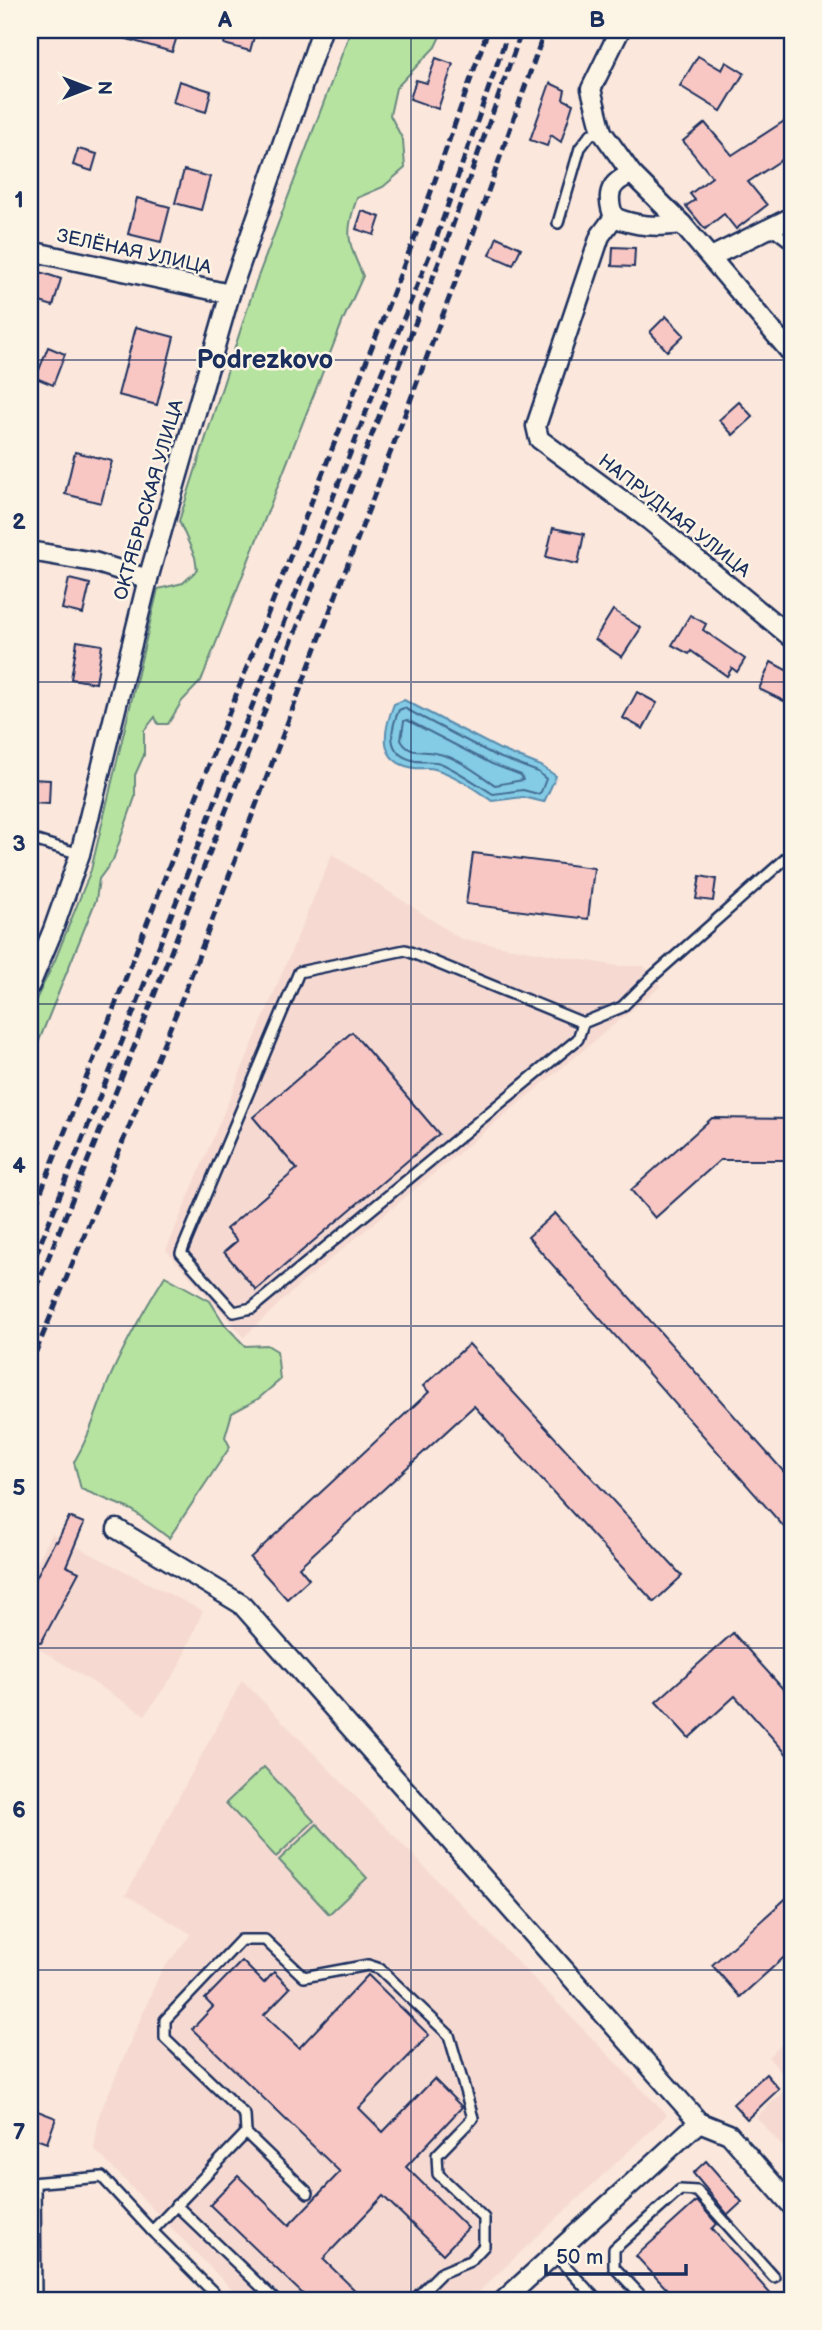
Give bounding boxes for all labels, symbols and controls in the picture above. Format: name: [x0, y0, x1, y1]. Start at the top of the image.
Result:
text: A: [217, 6, 233, 34]
text: B: [589, 6, 605, 34]
north arrow: [52, 52, 122, 122]
text: N: [92, 81, 115, 95]
text: 1: [14, 186, 24, 214]
street label: ЗЕЛЁНАЯ УЛИЦА: [55, 224, 214, 280]
district label: Podrezkovo: [197, 345, 333, 376]
street label: ОКТЯБРЬСКАЯ УЛИЦА: [109, 397, 189, 603]
street label: НАПРУДНАЯ УЛИЦА: [593, 450, 755, 583]
text: 2: [12, 508, 26, 536]
text: 3: [12, 830, 26, 858]
text: 4: [12, 1152, 26, 1180]
text: 5: [12, 1474, 26, 1502]
text: 6: [12, 1796, 26, 1824]
text: 7: [13, 2118, 26, 2146]
scale bar: [546, 2232, 686, 2276]
text: 50 m: [556, 2245, 603, 2270]

